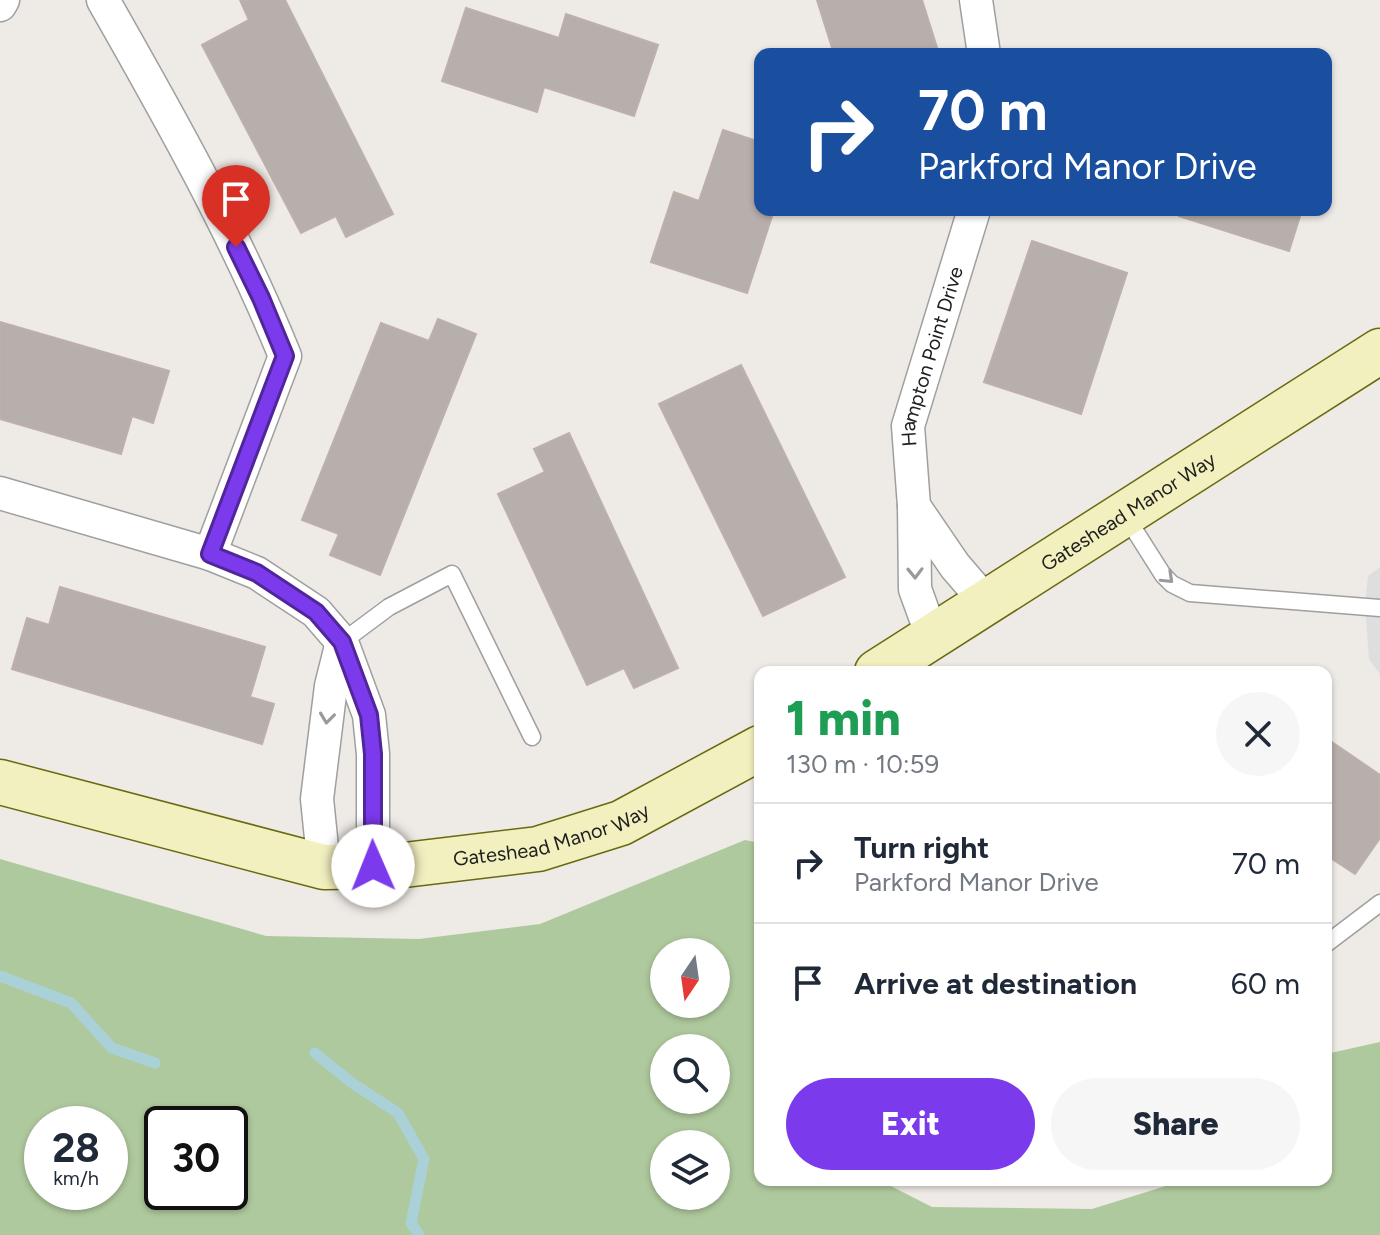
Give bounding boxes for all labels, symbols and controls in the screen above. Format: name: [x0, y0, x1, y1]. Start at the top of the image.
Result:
text: 70 m: [918, 77, 1048, 144]
icon: right: [786, 80, 890, 184]
text: Parkford Manor Drive: [918, 145, 1257, 188]
pin: [202, 165, 270, 247]
icon: arrive: [214, 177, 258, 221]
street label: Hampton Point Drive: [896, 263, 968, 448]
street label: Gateshead Manor Way: [1036, 447, 1221, 576]
one-way arrow: [906, 567, 924, 580]
one-way arrow: [1159, 568, 1173, 583]
text: 1 min: [786, 689, 901, 747]
button: close: [1216, 692, 1300, 776]
one-way arrow: [319, 711, 336, 725]
text: 130 m · 10:59: [786, 748, 939, 780]
street label: Gateshead Manor Way: [452, 798, 654, 871]
position arrow: [331, 824, 415, 908]
text: Turn right: [854, 829, 989, 866]
icon: right: [786, 841, 830, 885]
text: 70 m: [1232, 845, 1300, 882]
text: Parkford Manor Drive: [854, 866, 1099, 898]
north arrow: [650, 938, 730, 1018]
map controls: [650, 938, 730, 1210]
icon: arrive: [786, 961, 830, 1005]
text: Arrive at destination: [854, 965, 1137, 1002]
text: 60 m: [1231, 965, 1300, 1002]
button: search: [650, 1034, 730, 1114]
button: Exit: [786, 1078, 1035, 1170]
button: Share: [1051, 1078, 1300, 1170]
speed limit sign: 30: [144, 1106, 248, 1210]
text: 28: [52, 1124, 100, 1172]
button: layers: [650, 1130, 730, 1210]
text: km/h: [53, 1166, 99, 1190]

